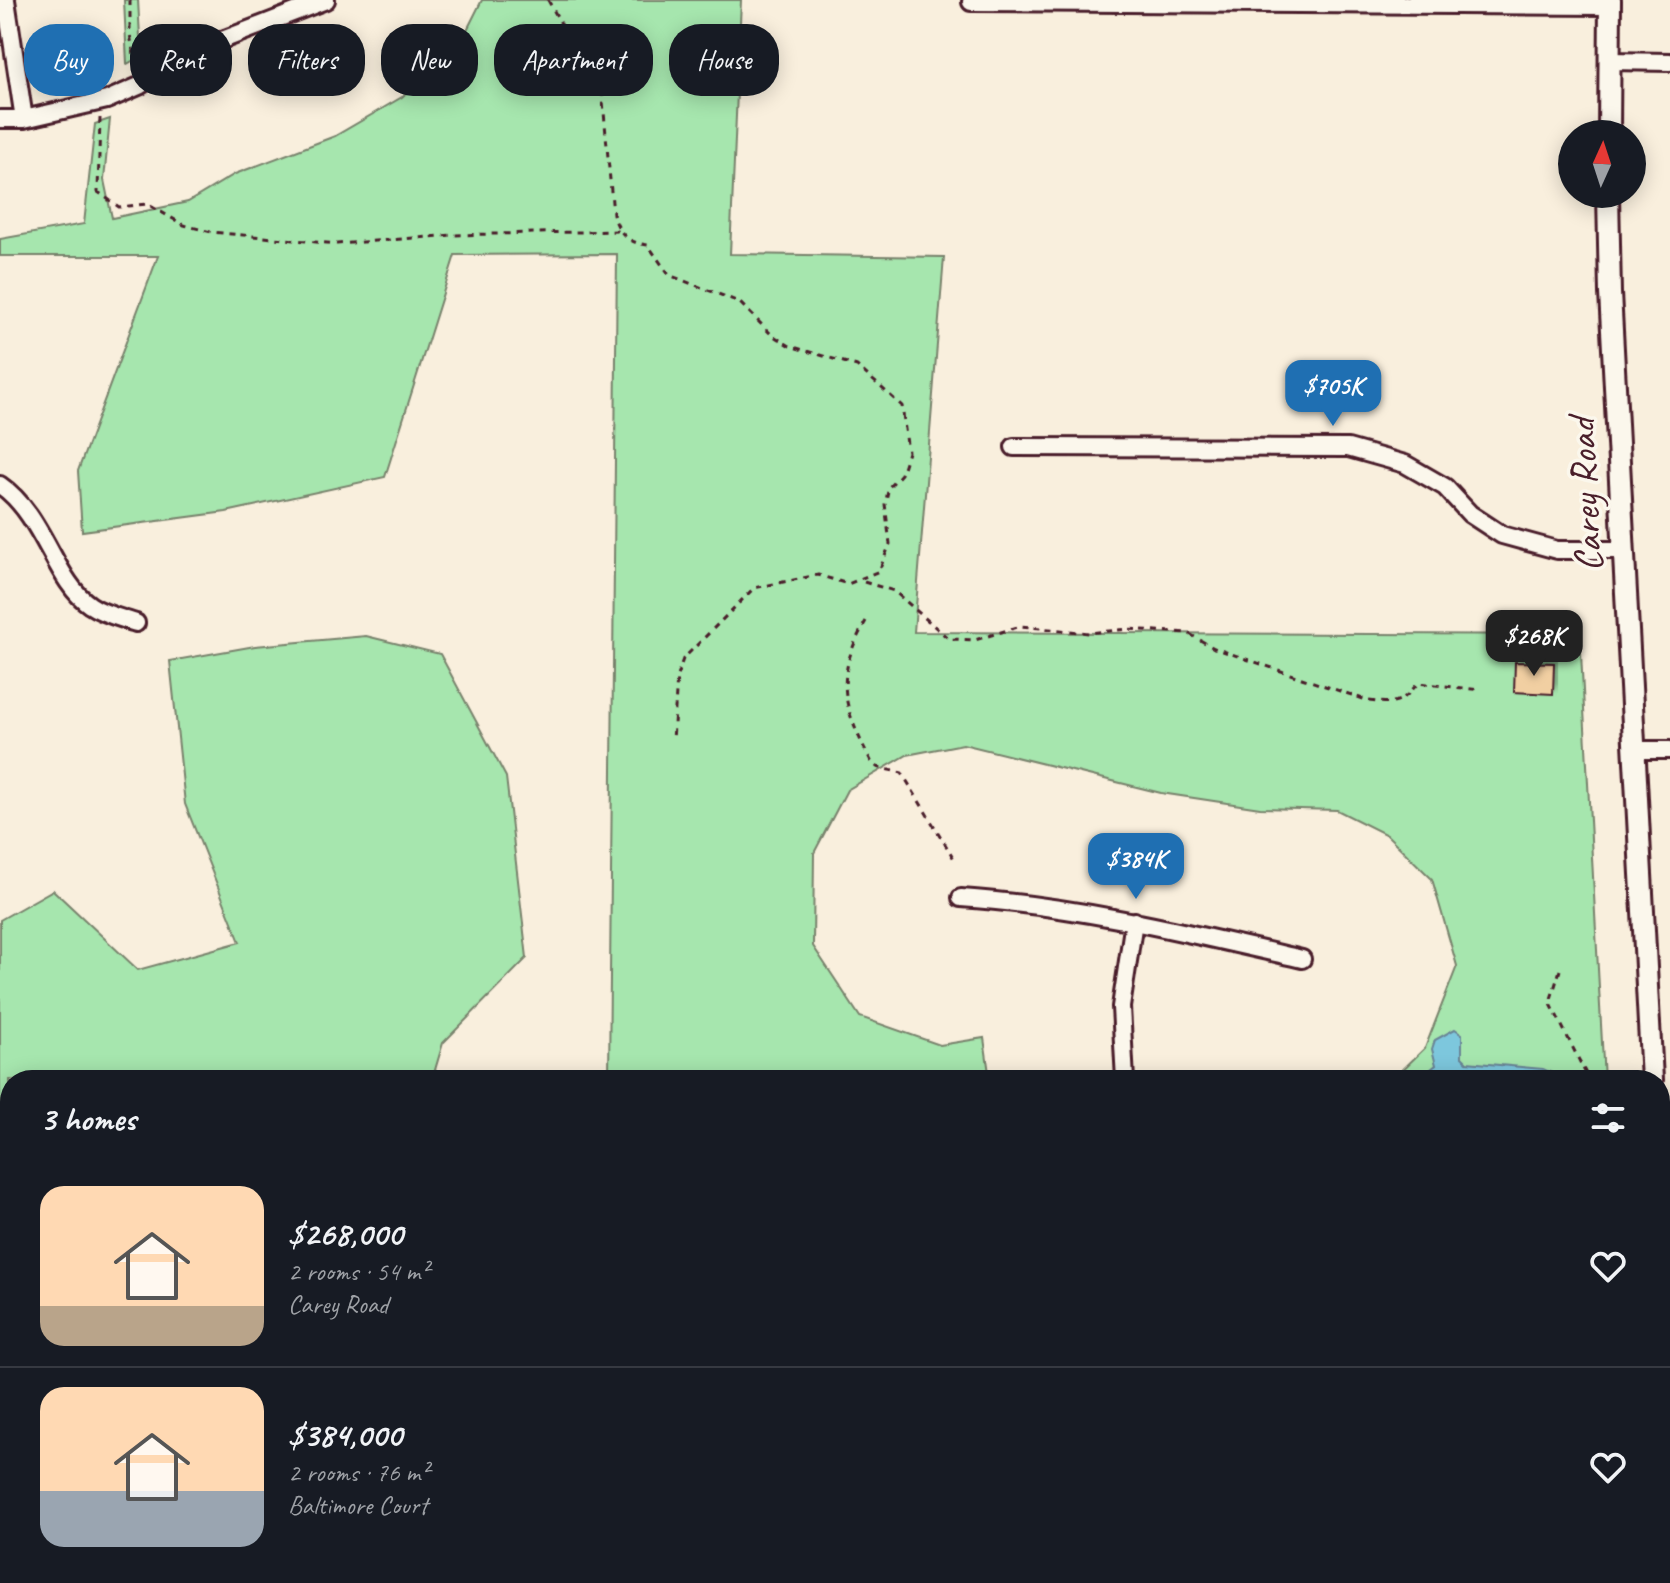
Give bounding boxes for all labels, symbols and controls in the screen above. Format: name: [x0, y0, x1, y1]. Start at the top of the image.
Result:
chip: Buy: [24, 24, 114, 96]
chip: Rent: [130, 24, 232, 96]
chip: Filters: [248, 24, 365, 96]
chip: New: [381, 24, 478, 96]
chip: Apartment: [494, 24, 653, 96]
chip: House: [669, 24, 779, 96]
north arrow: [1558, 120, 1646, 208]
map controls: [1558, 120, 1646, 208]
pin: $705K: [1277, 360, 1389, 428]
text: $705K: [1303, 369, 1363, 402]
street label: Carey Road: [1556, 411, 1614, 573]
pin: $268K: [1478, 610, 1590, 678]
text: $268K: [1504, 619, 1564, 652]
pin: $384K: [1080, 833, 1192, 901]
text: $384K: [1106, 842, 1166, 875]
icon: filters: [1586, 1096, 1630, 1140]
text: 3 homes: [40, 1097, 136, 1140]
text: $268,000: [288, 1212, 403, 1255]
icon: home: [104, 1218, 200, 1314]
icon: heart: [1586, 1244, 1630, 1288]
text: 2 rooms · 54 m²: [288, 1255, 429, 1288]
text: Carey Road: [288, 1288, 388, 1321]
text: $384,000: [288, 1413, 402, 1456]
icon: home: [104, 1419, 200, 1515]
icon: heart: [1586, 1445, 1630, 1489]
text: 2 rooms · 76 m²: [288, 1456, 429, 1489]
text: Baltimore Court: [288, 1489, 428, 1522]

